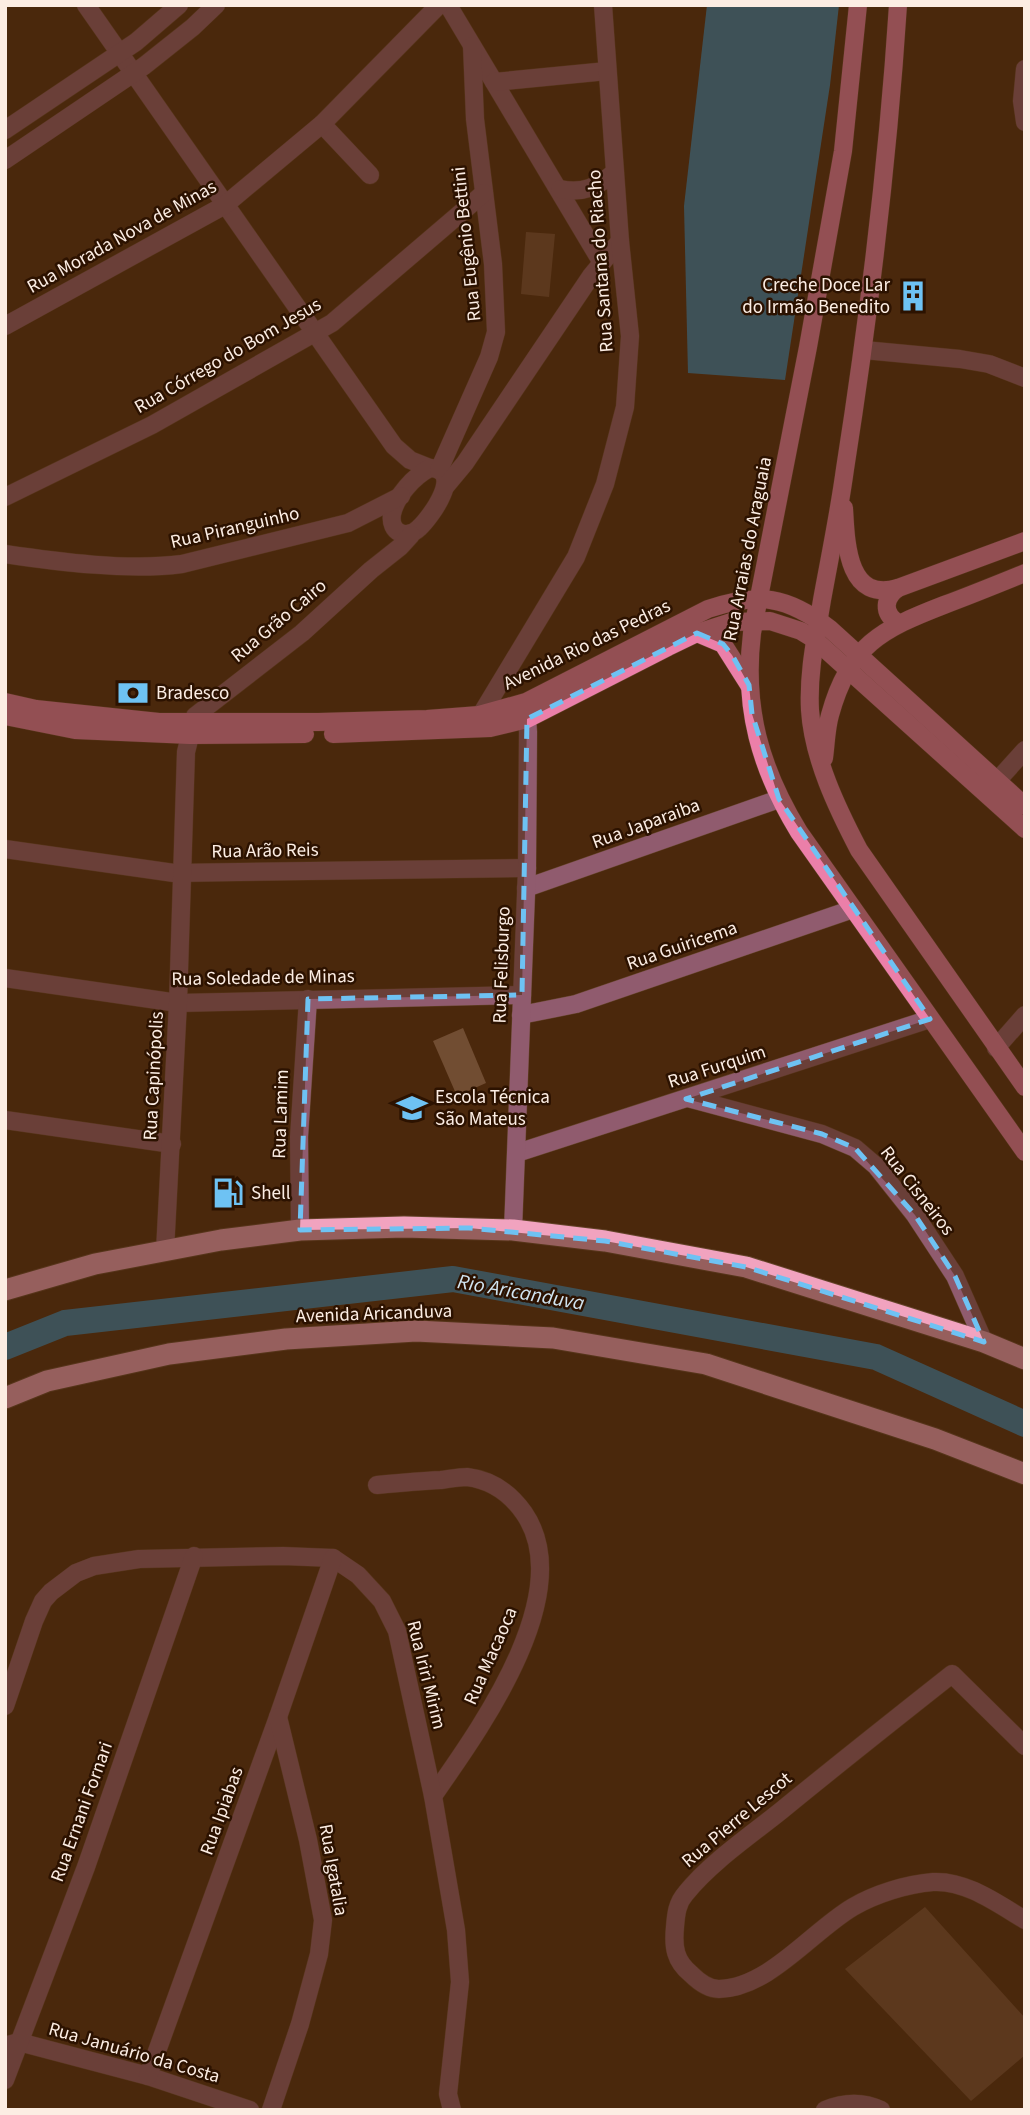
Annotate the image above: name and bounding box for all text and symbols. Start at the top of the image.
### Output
street label: Rua Eugênio Bettini [445,165,489,323]
street label: Rua Santana do Riacho [581,169,621,353]
street label: Rua Morada Nova de Minas [22,174,222,300]
place label: Creche Doce Lar do Irmão Benedito [742,272,890,321]
building icon: Creche Doce Lar do Irmão Benedito [896,279,930,313]
street label: Rua Córrego do Bom Jesus [130,291,326,421]
street label: Rua Arraias do Araguaia [717,454,779,644]
street label: Rua Piranguinho [168,500,302,556]
street label: Rua Grão Cairo [225,573,333,669]
street label: Avenida Rio das Pedras [499,593,675,697]
bank icon: Bradesco [116,676,150,710]
place label: Bradesco [156,680,229,707]
street label: Rua Japaraiba [588,792,704,856]
street label: Rua Arão Reis [211,837,319,865]
street label: Rua Felisburgo [486,906,518,1024]
street label: Rua Guiricema [623,914,741,978]
street label: Rua Soledade de Minas [171,963,355,993]
street label: Rua Capinópolis [137,1011,171,1141]
street label: Rua Furquim [664,1038,770,1096]
street label: Rua Lamim [266,1069,296,1159]
place label: Escola Técnica São Mateus [435,1084,550,1133]
school or university icon: Escola Técnica São Mateus [395,1091,429,1125]
street label: Rua Cisneiros [873,1140,961,1242]
fuel station icon: Shell [211,1176,245,1210]
place label: Shell [251,1180,291,1207]
water label: Rio Aricanduva [455,1266,587,1318]
street label: Avenida Aricanduva [295,1298,453,1330]
street label: Rua Macaoca [457,1603,525,1709]
street label: Rua Iriri Mirim [399,1618,453,1732]
street label: Rua Ernani Fornari [44,1738,120,1886]
street label: Rua Ipiabas [194,1763,250,1859]
street label: Rua Pierre Lescot [676,1765,798,1874]
street label: Rua Igatalia [312,1822,354,1918]
street label: Rua Januário da Costa [45,2016,223,2090]

